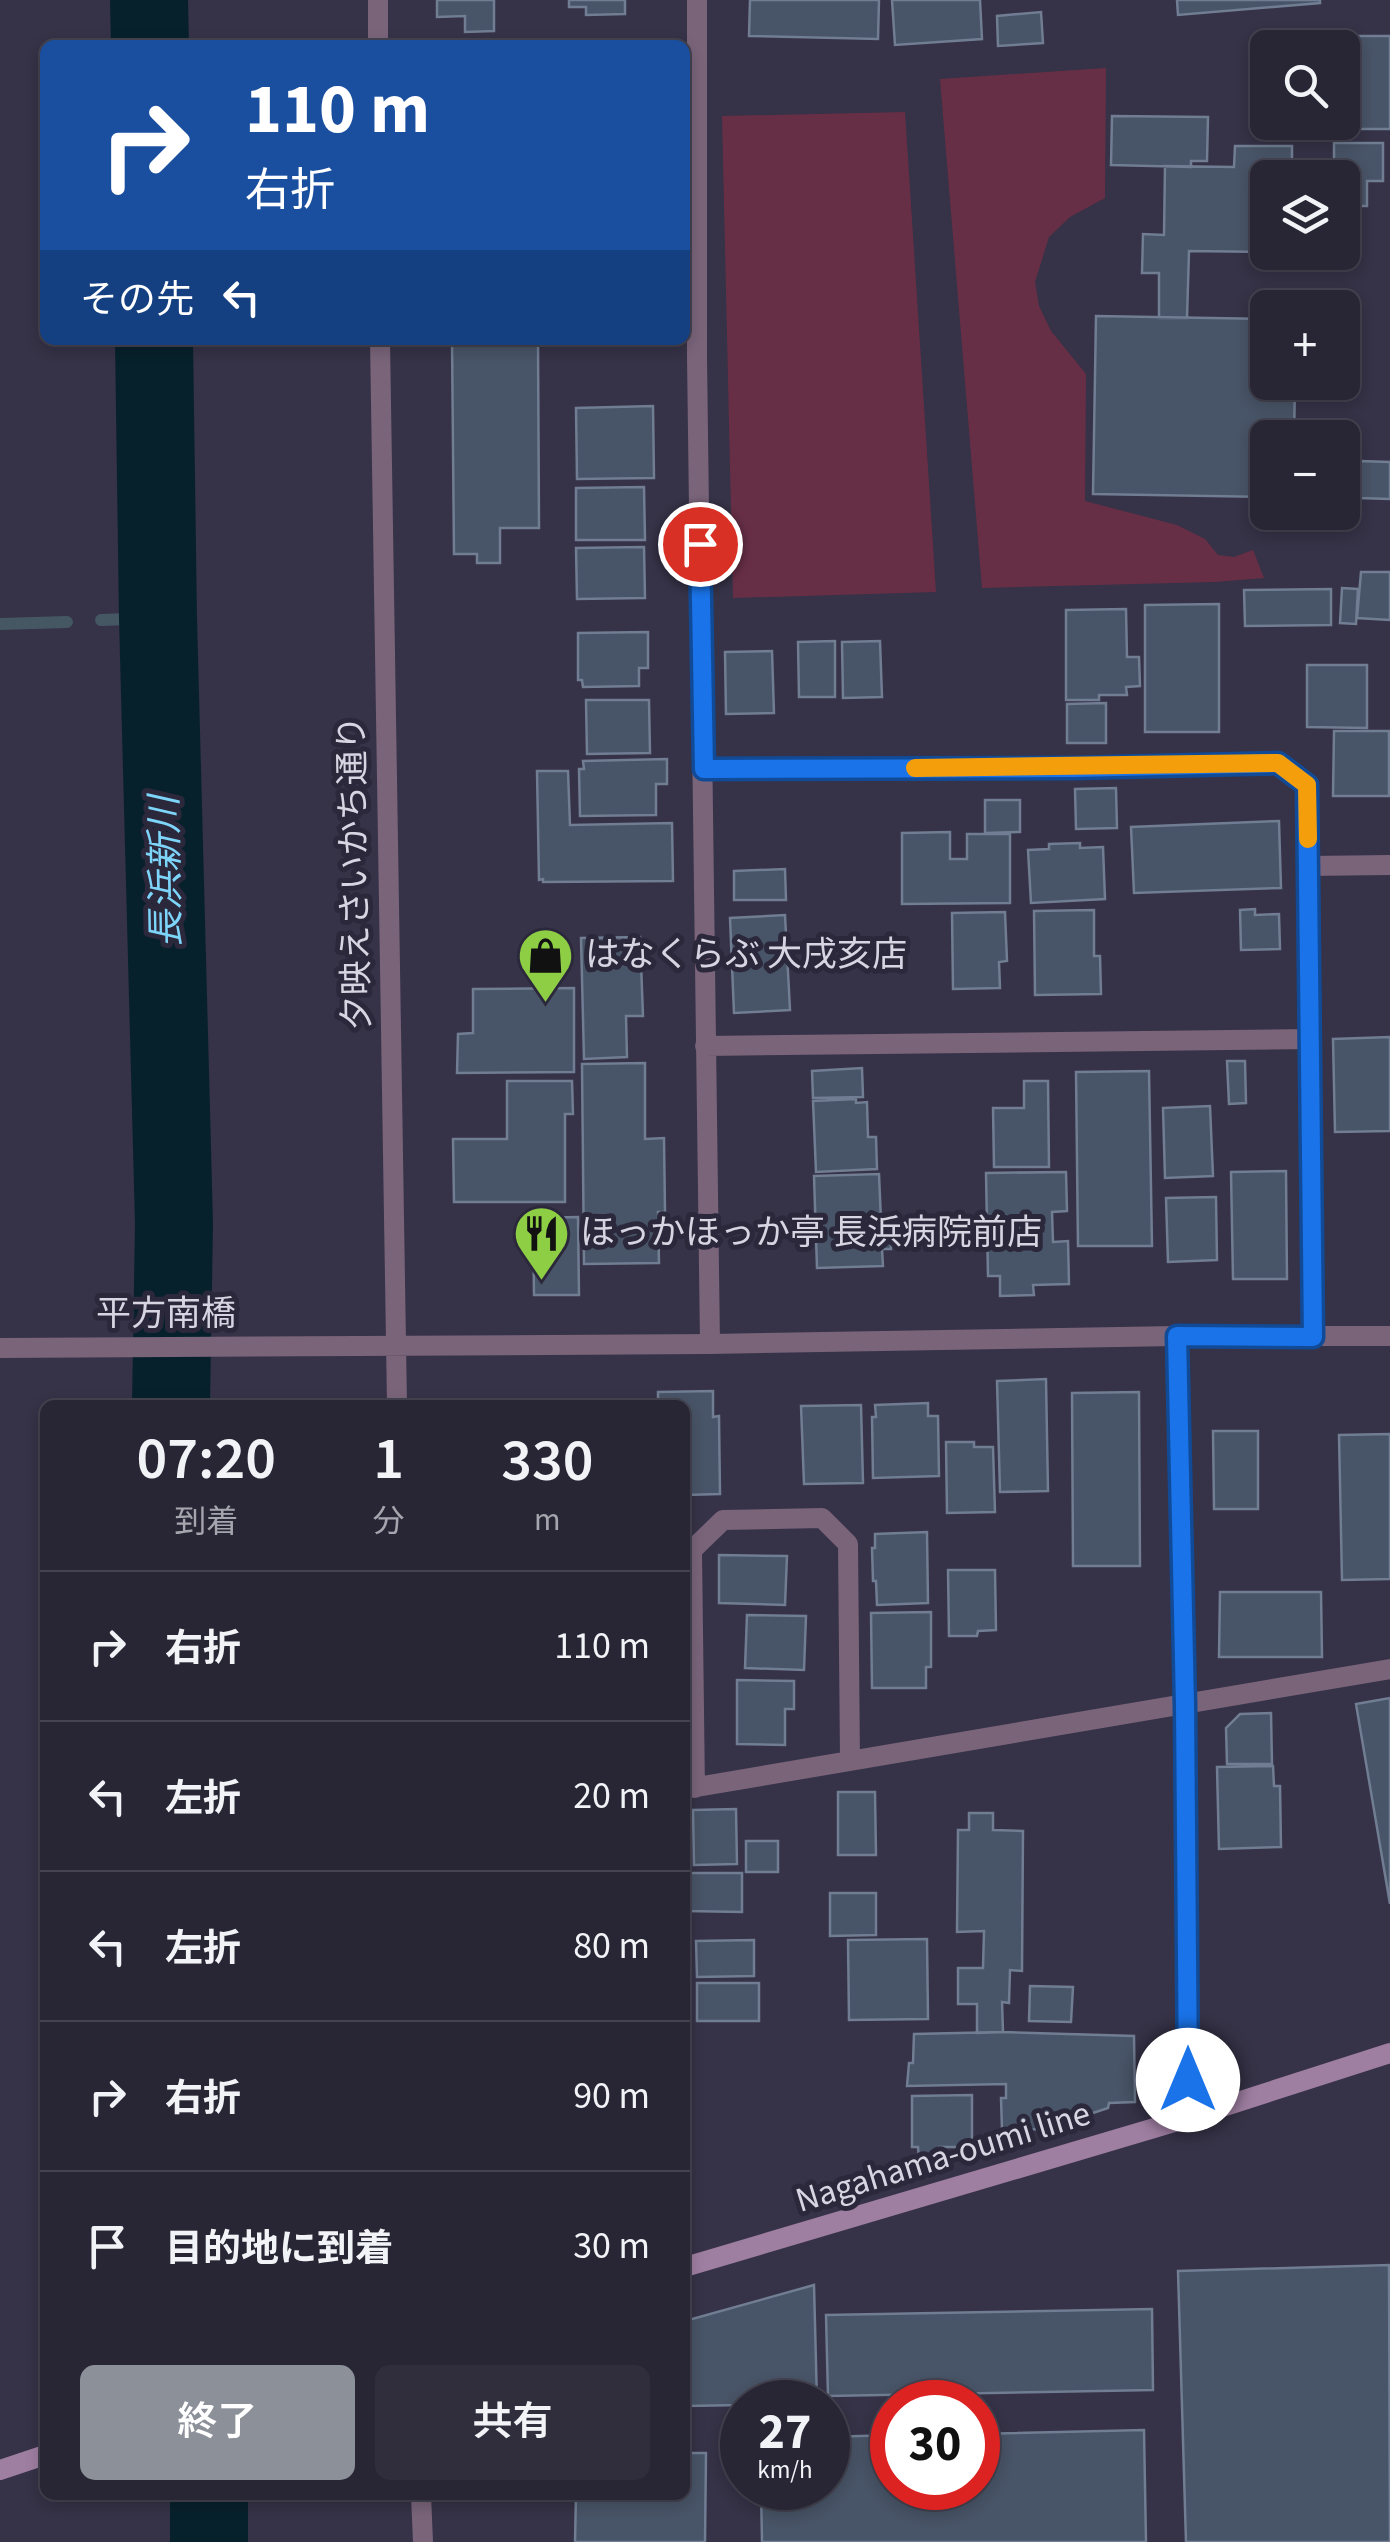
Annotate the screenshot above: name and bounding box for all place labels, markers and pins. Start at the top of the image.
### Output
pin [658,502,743,587]
shop icon: はなくらぶ 大戌亥店 [516,925,576,1004]
place label: はなくらぶ 大戌亥店 [585,930,907,980]
restaurant icon: ほっかほっか亭 長浜病院前店 [511,1203,571,1282]
place label: ほっかほっか亭 長浜病院前店 [580,1208,1042,1258]

